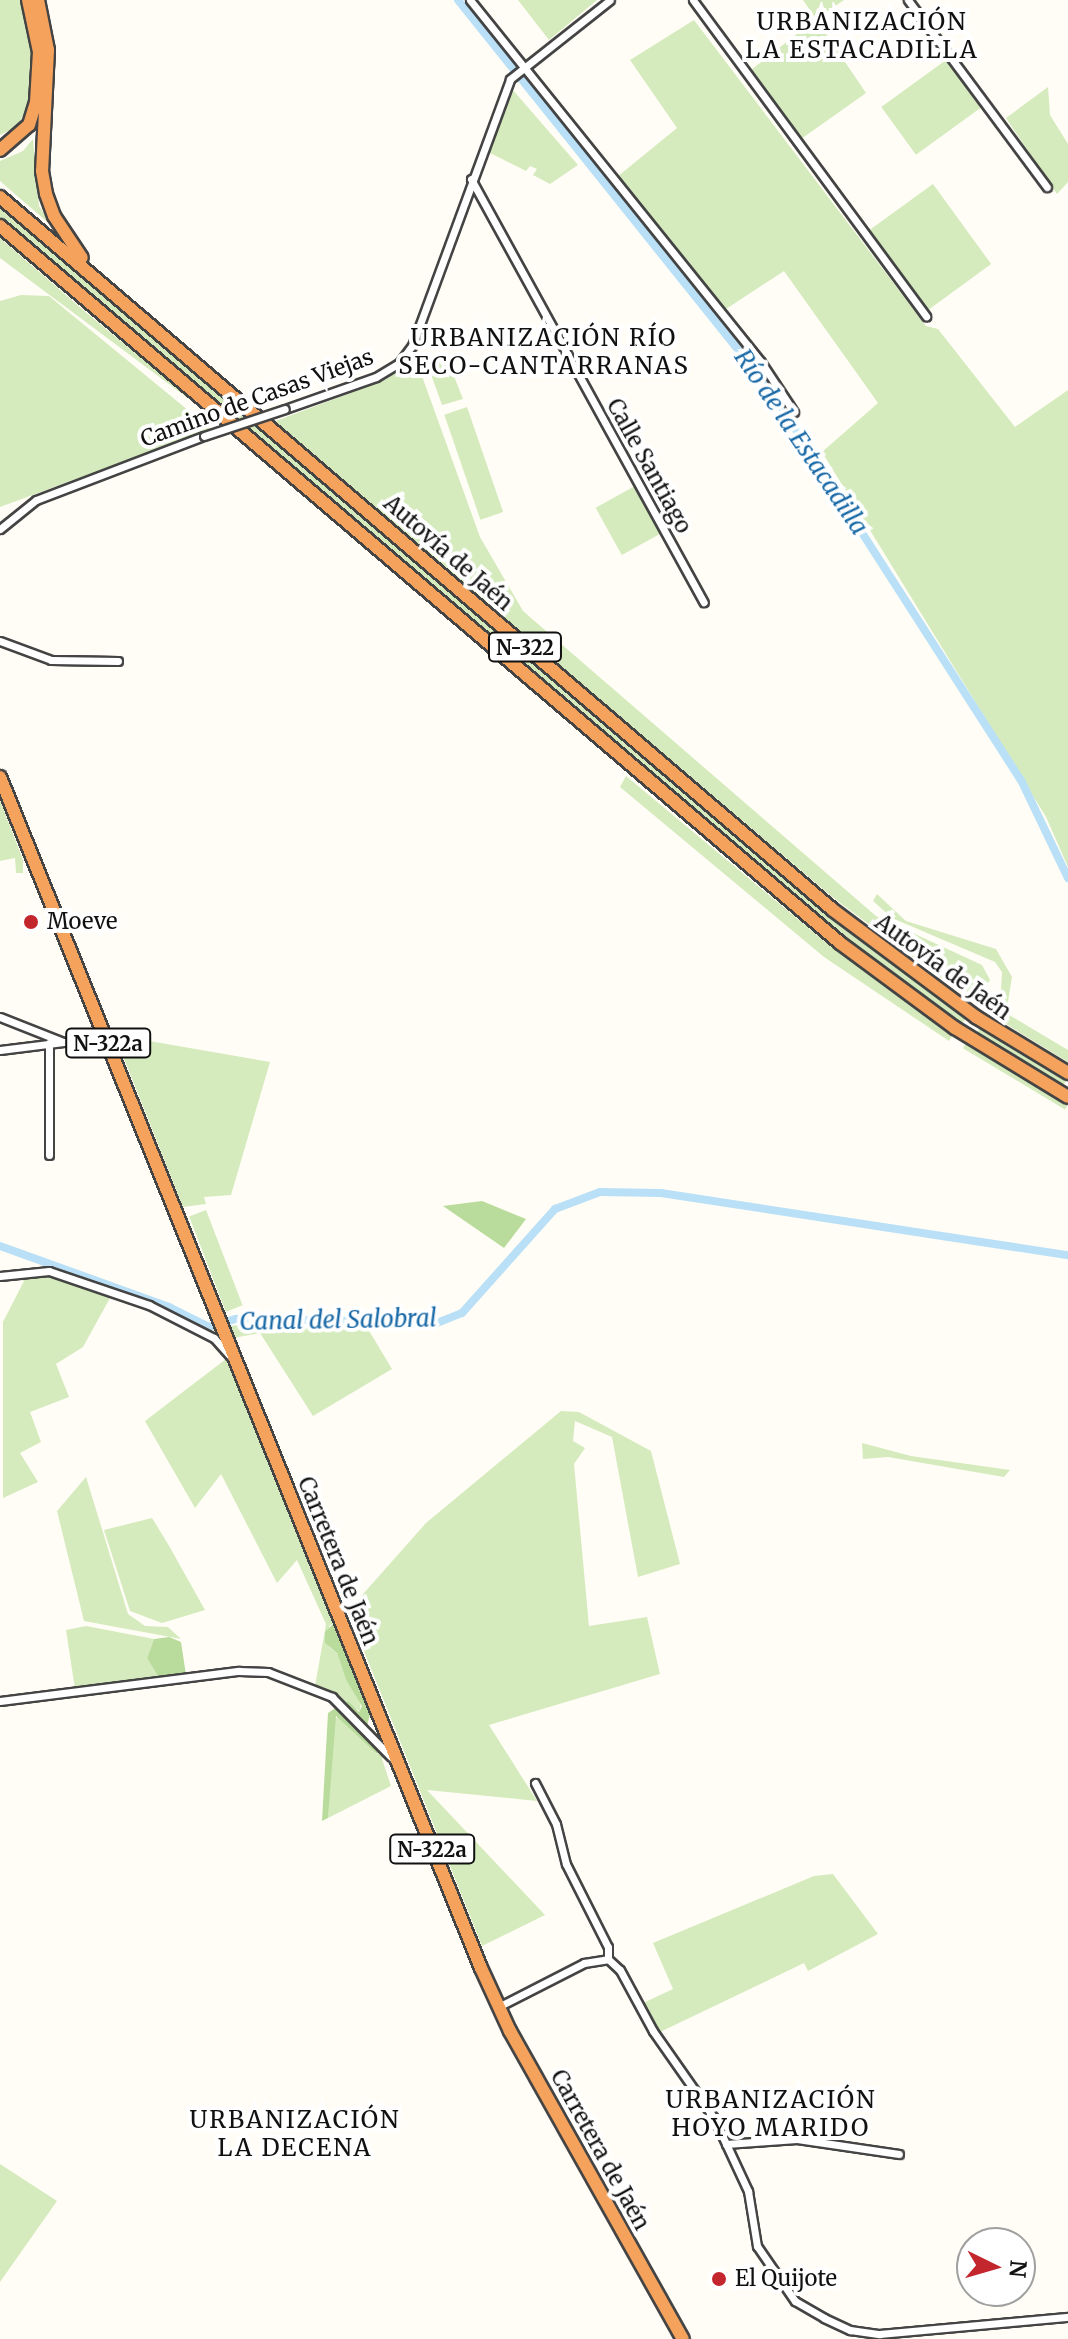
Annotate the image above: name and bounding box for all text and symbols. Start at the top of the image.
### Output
district label: URBANIZACIÓN LA ESTACADILLA [745,8,979,64]
district label: URBANIZACIÓN RÍO SECO-CANTARRANAS [398,324,690,380]
street label: Camino de Casas Viejas [137,344,377,452]
water label: Río de la Estacadilla [728,344,874,540]
street label: Calle Santiago [601,394,697,538]
street label: Autovía de Jaén [378,490,518,616]
road number: N-322 [487,631,563,663]
place label: Moeve [47,909,118,935]
street label: Autovía de Jaén [870,909,1016,1025]
marker: Moeve [22,913,40,931]
road number: N-322a [64,1027,152,1059]
water label: Canal del Salobral [239,1304,437,1336]
street label: Carretera de Jaén [292,1473,384,1649]
road number: N-322a [388,1833,476,1865]
street label: Carretera de Jaén [545,2065,655,2235]
district label: URBANIZACIÓN HOYO MARIDO [666,2086,876,2142]
district label: URBANIZACIÓN LA DECENA [190,2106,400,2162]
north arrow [956,2227,1036,2307]
text: N [1003,2259,1033,2279]
place label: El Quijote [735,2266,837,2292]
marker: El Quijote [710,2270,728,2288]

